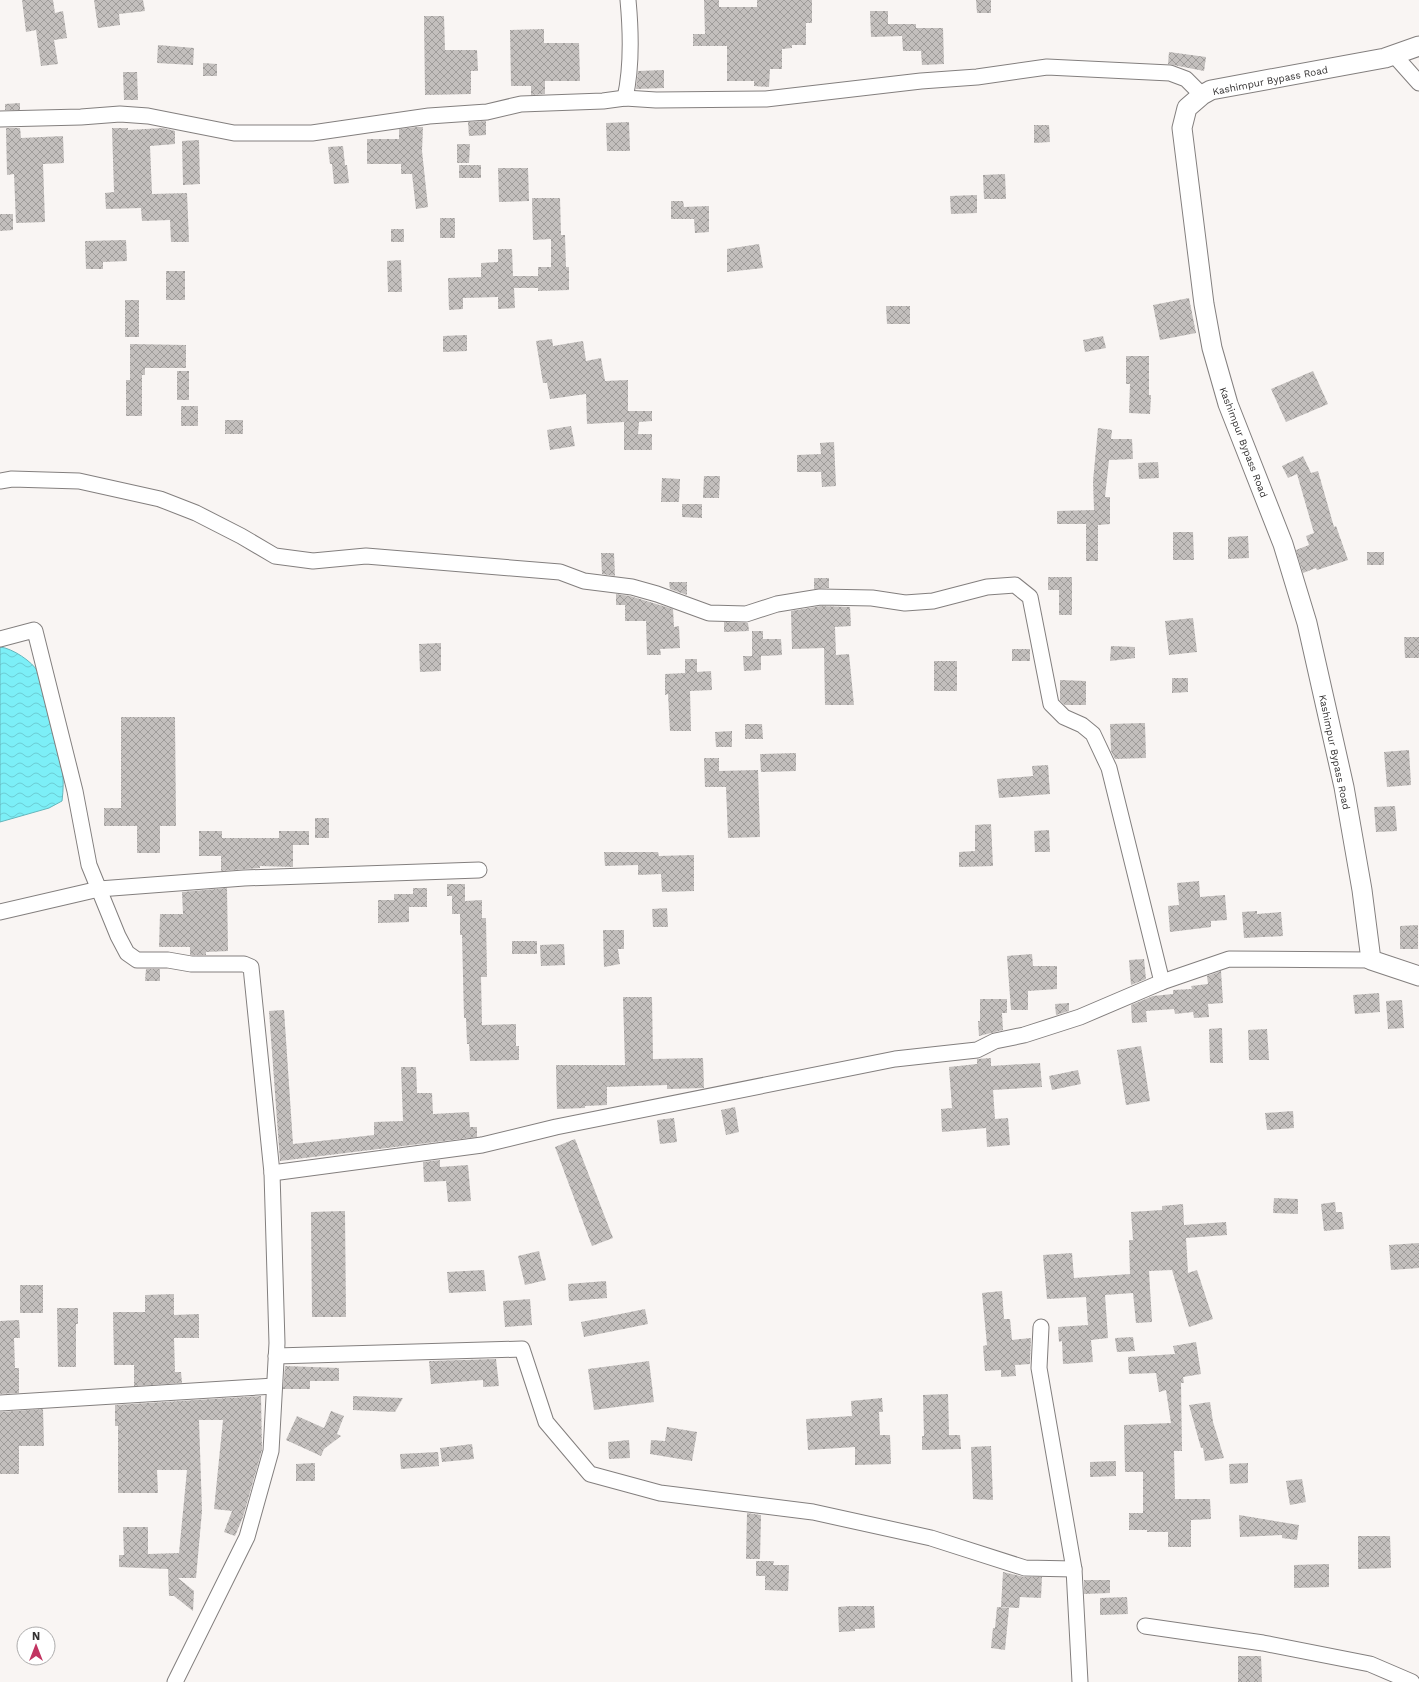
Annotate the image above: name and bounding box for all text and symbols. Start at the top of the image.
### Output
street label: Kashimpur Bypass Road [1211,64,1329,97]
street label: Kashimpur Bypass Road [1217,385,1270,499]
street label: Kashimpur Bypass Road [1317,694,1352,811]
north arrow [16,1626,56,1666]
text: N [32,1630,40,1643]

